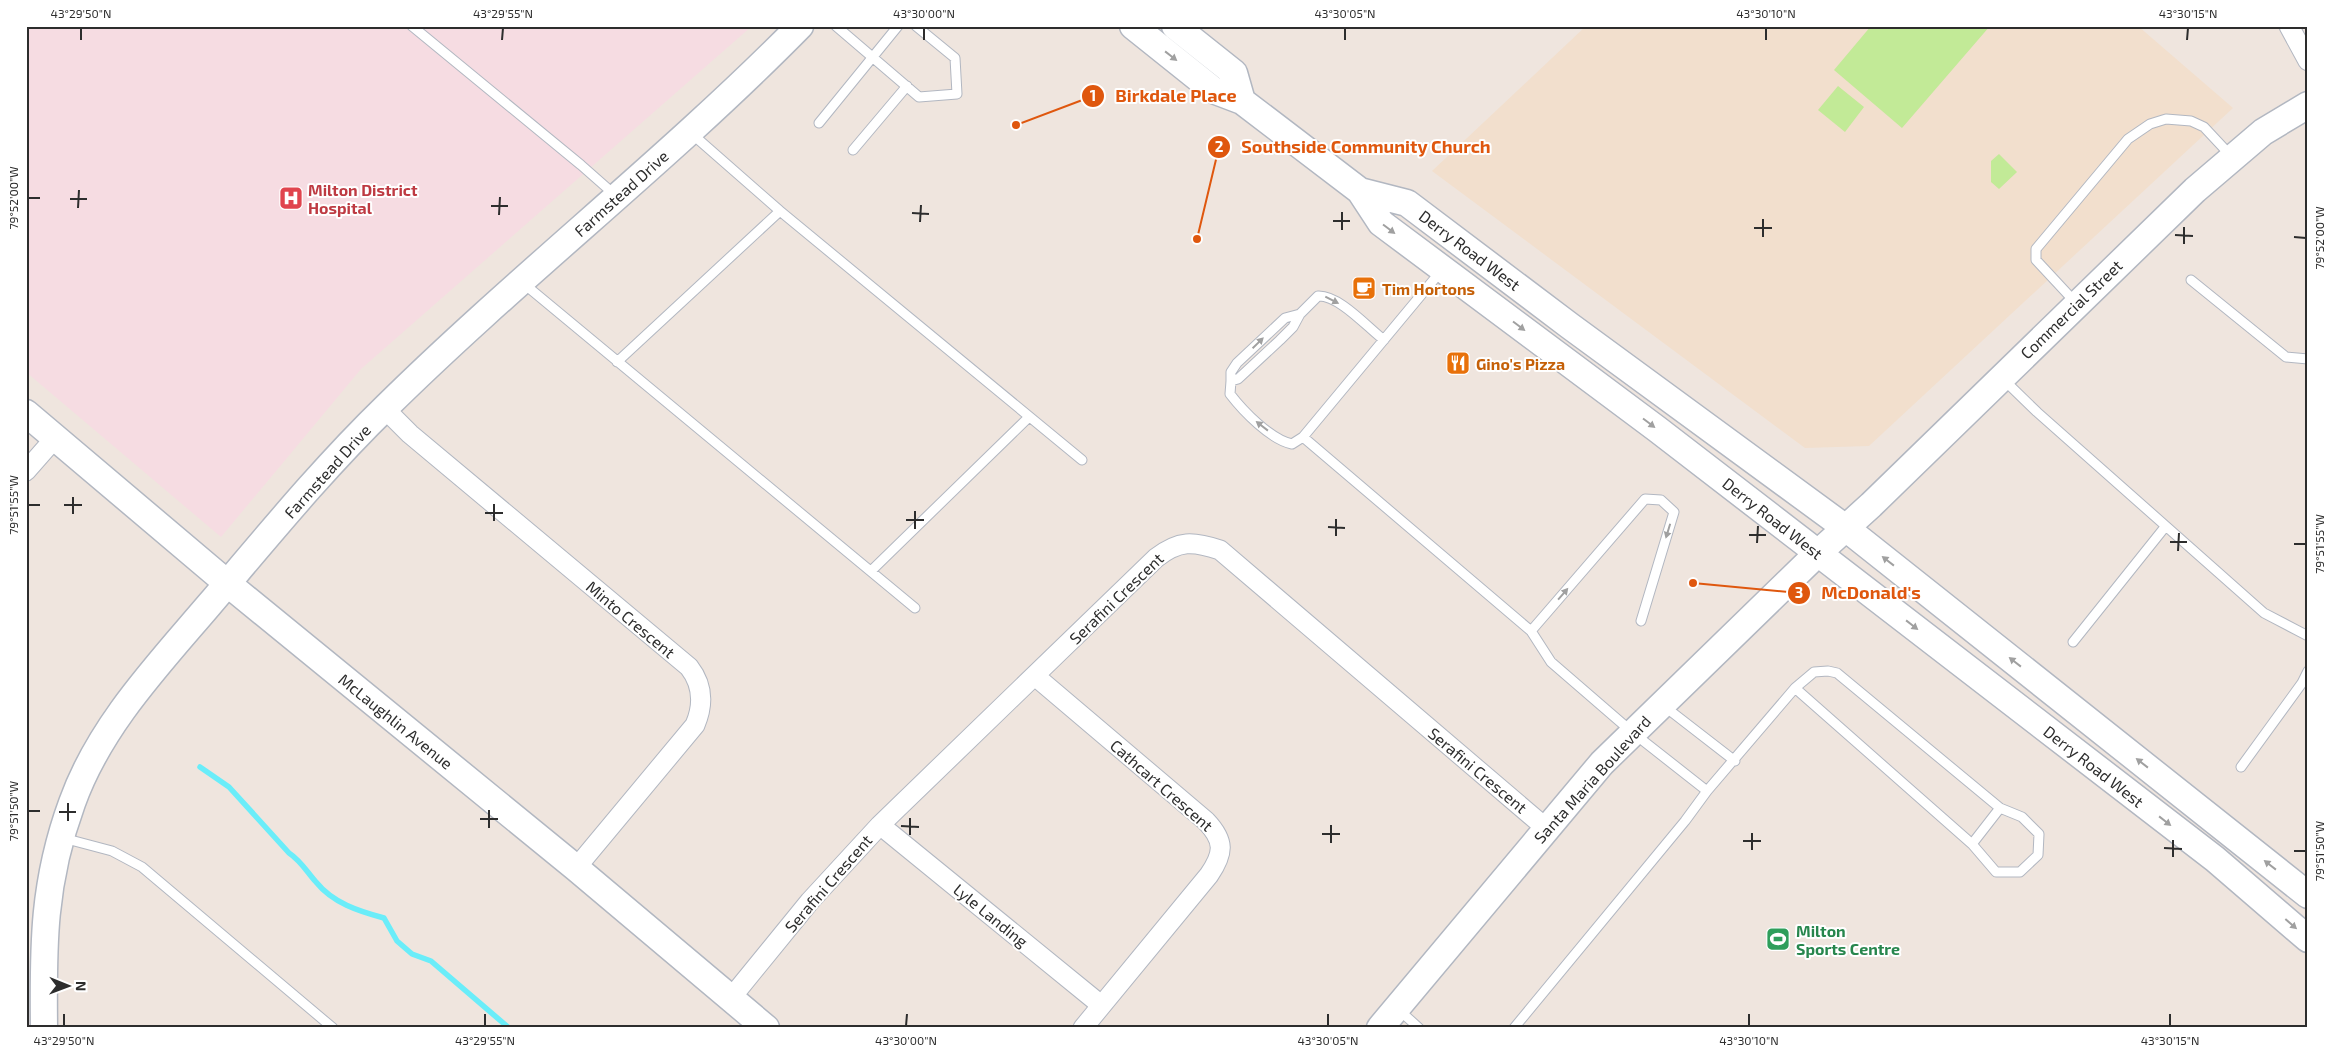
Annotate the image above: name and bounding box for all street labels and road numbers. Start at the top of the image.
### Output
street label: Farmstead Drive [570,146,672,240]
street label: Derry Road West [1416,206,1524,294]
street label: Commercial Street [2016,256,2126,362]
street label: Farmstead Drive [280,420,374,522]
street label: Derry Road West [1719,473,1827,563]
street label: Serafini Crescent [1065,548,1167,648]
street label: Minto Crescent [583,576,679,662]
street label: McLaughlin Avenue [335,669,457,773]
street label: Santa Maria Boulevard [1530,711,1654,847]
street label: Derry Road West [2040,721,2148,811]
street label: Serafini Crescent [1425,723,1531,817]
street label: Cathcart Crescent [1107,735,1217,835]
street label: Serafini Crescent [780,830,876,936]
street label: Lyle Landing [950,879,1032,951]

